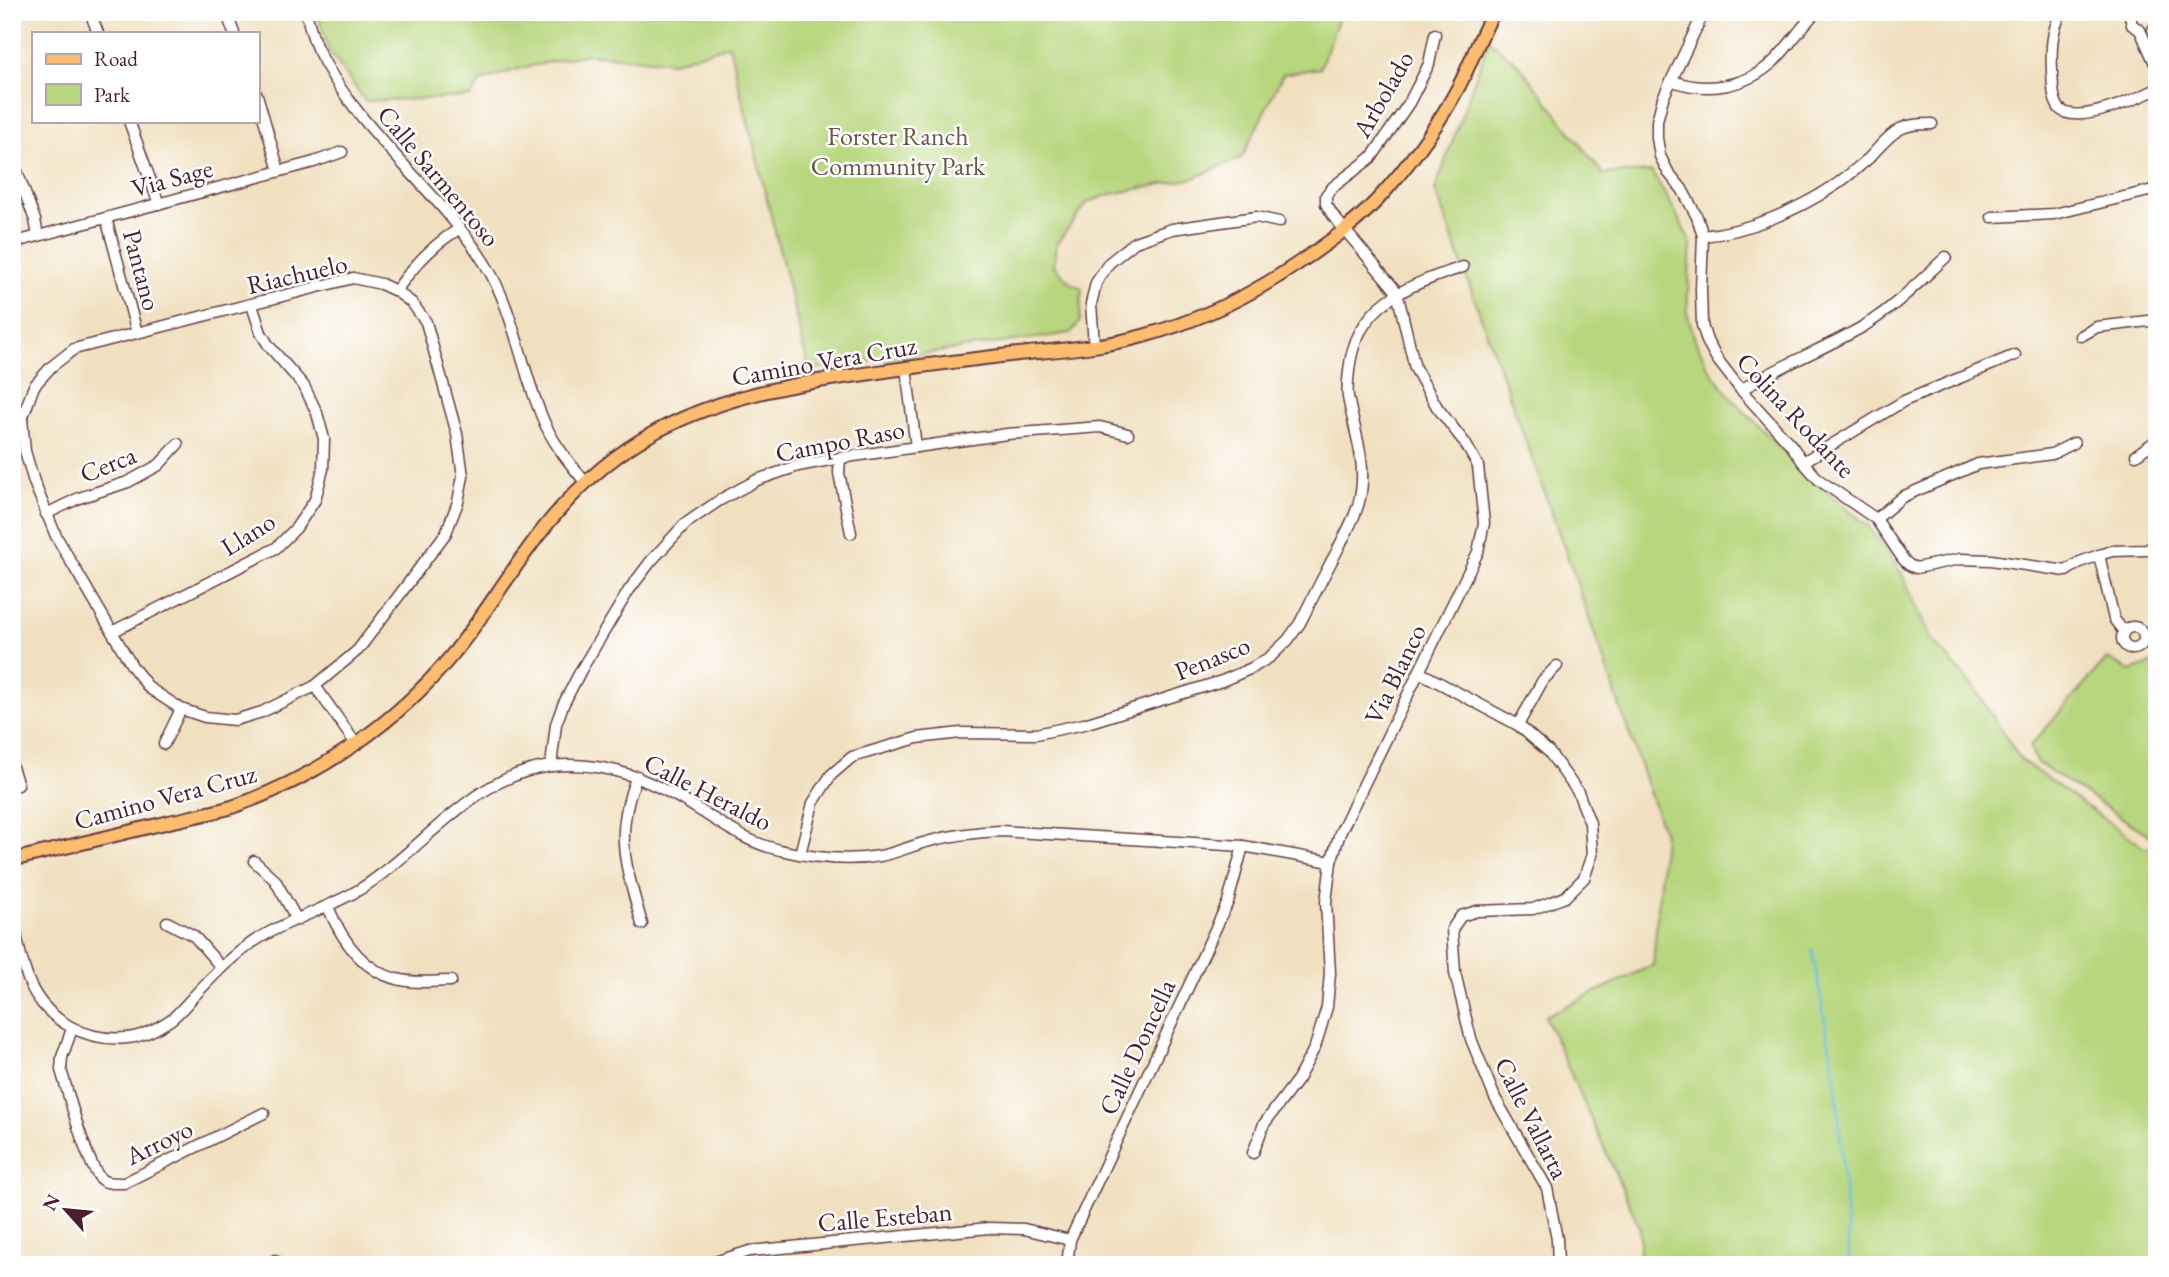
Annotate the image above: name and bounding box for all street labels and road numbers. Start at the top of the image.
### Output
street label: Arbolado [1344,44,1422,145]
street label: Calle Sarmentoso [370,98,508,254]
street label: Via Sage [128,151,216,205]
street label: Pantano [115,226,169,314]
street label: Riachuelo [243,246,351,302]
street label: Camino Vera Cruz [729,328,919,394]
street label: Colina Rodante [1729,345,1863,485]
street label: Campo Raso [773,412,907,470]
street label: Cerca [75,437,142,491]
street label: Llano [214,504,282,564]
street label: Via Blanco [1356,618,1434,730]
street label: Penasco [1169,628,1255,688]
street label: Calle Heraldo [638,745,778,839]
street label: Camino Vera Cruz [70,756,260,838]
street label: Calle Doncella [1091,973,1184,1120]
street label: Calle Vallarta [1487,1051,1577,1185]
street label: Arroyo [119,1111,198,1173]
street label: Calle Esteban [816,1194,954,1240]

